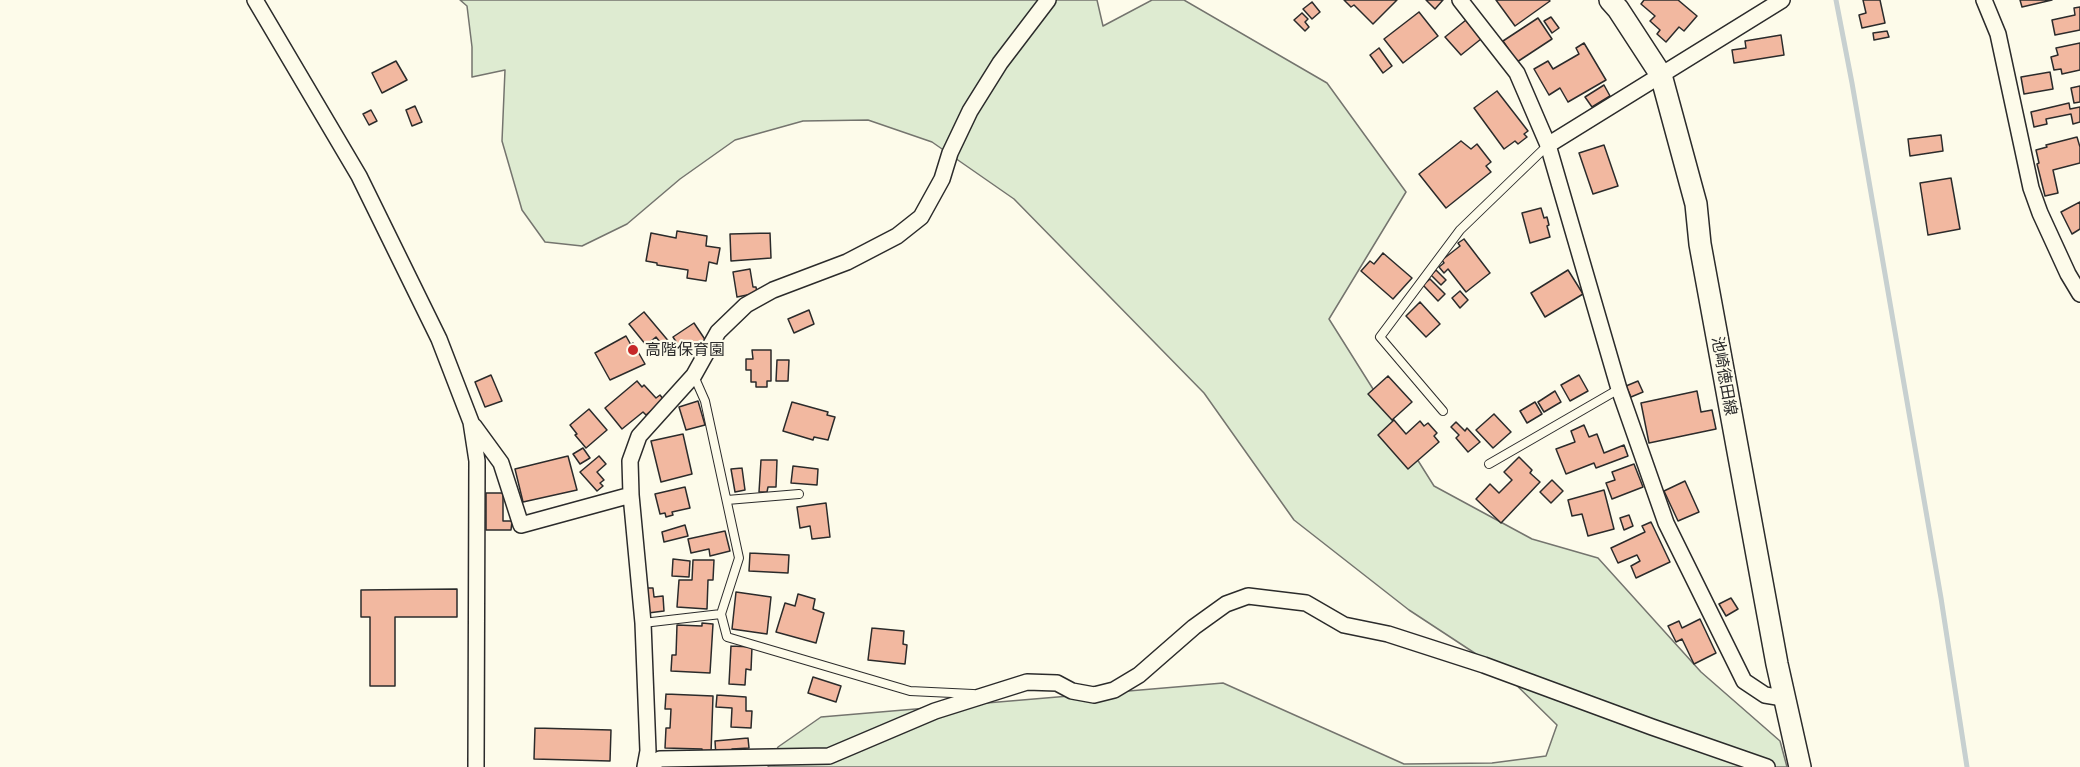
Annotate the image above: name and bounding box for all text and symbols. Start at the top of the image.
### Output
street label: 池崎徳田線 [1708,335,1740,417]
place label: 高階保育園 [645,340,725,360]
marker: 高階保育園 [626,343,640,357]

